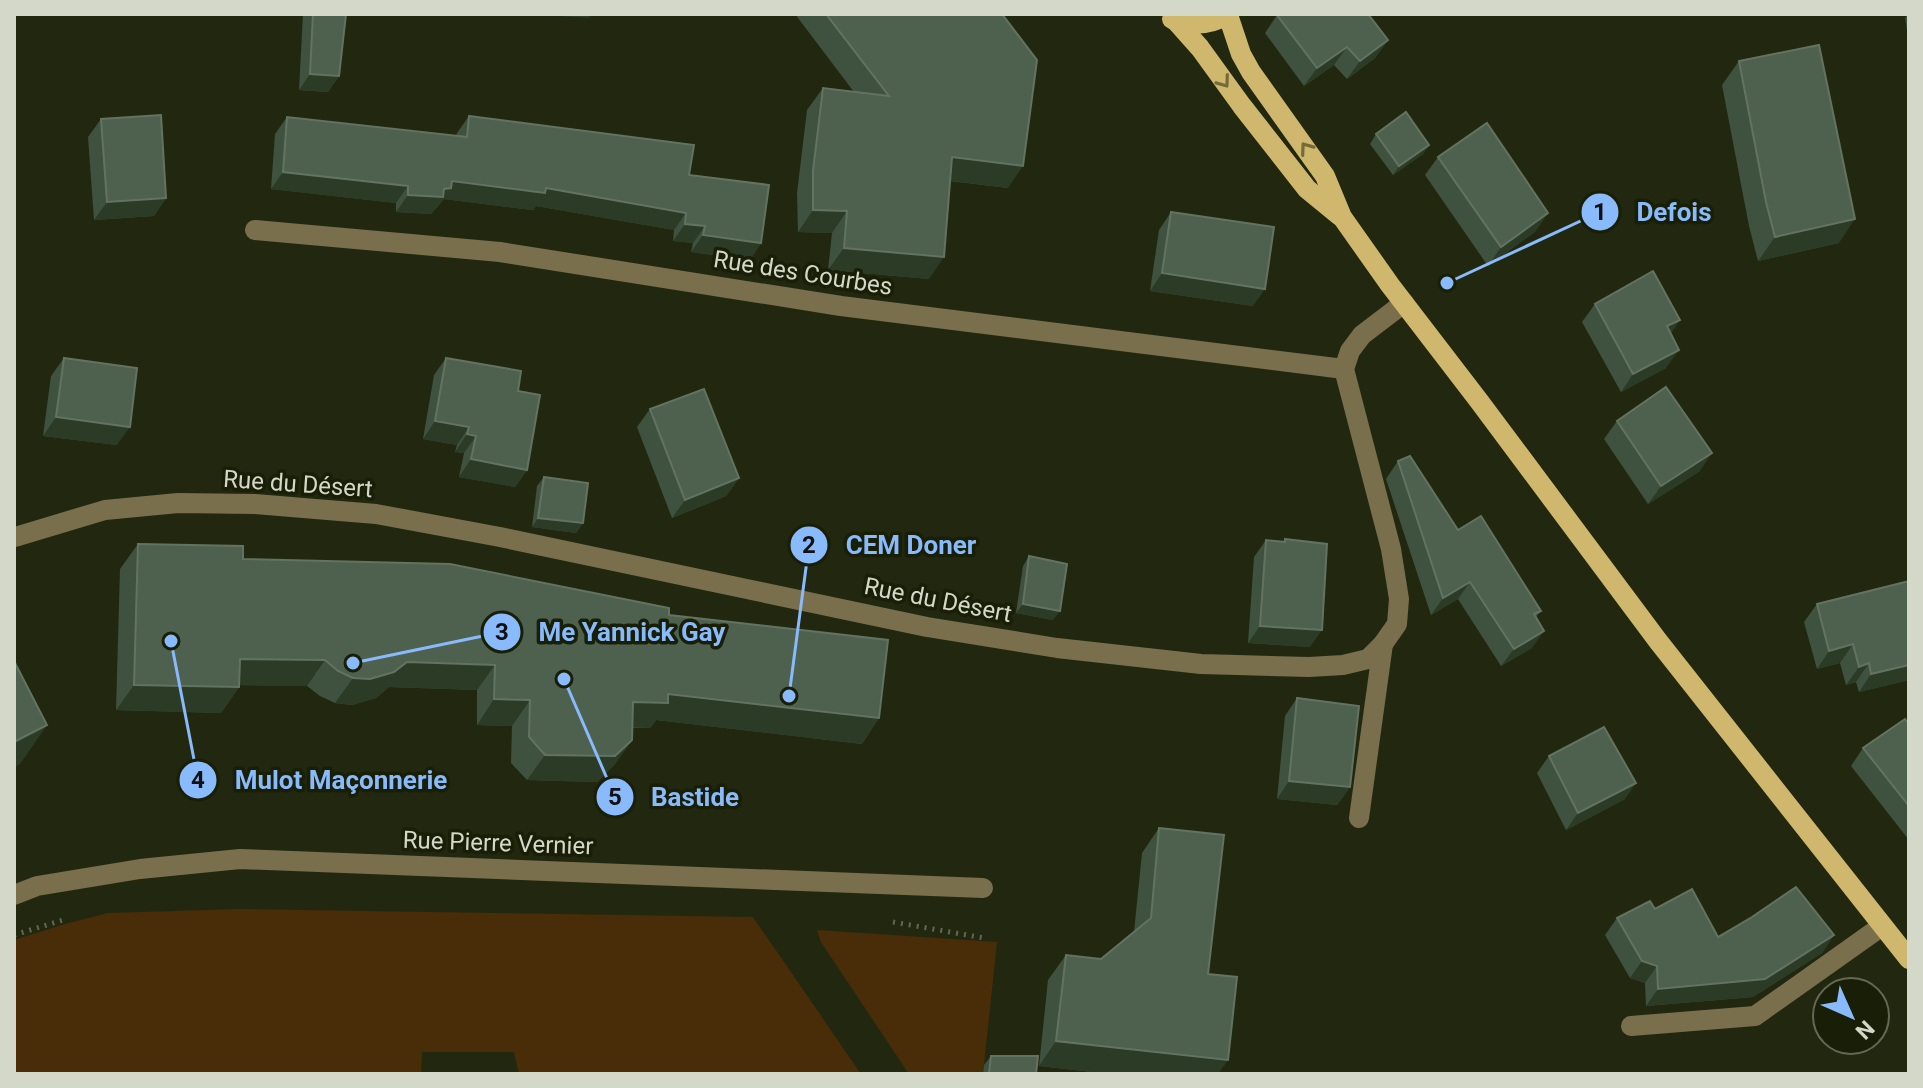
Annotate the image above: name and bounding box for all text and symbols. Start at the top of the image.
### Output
one-way arrow [1215,73,1229,87]
one-way arrow [1301,143,1315,157]
callout: Defois [1580,187,1728,237]
text: Defois [1636,197,1712,227]
text: 1 [1593,198,1607,226]
street label: Rue des Courbes [712,245,894,301]
street label: Rue du Désert [222,465,374,503]
callout: CEM Doner [789,520,992,570]
text: CEM Doner [846,530,977,560]
text: 2 [802,531,816,559]
street label: Rue du Désert [862,572,1014,628]
callout: Me Yannick Gay [482,607,741,657]
text: Me Yannick Gay [539,617,726,647]
text: 3 [495,618,509,646]
callout: Mulot Maçonnerie [178,755,463,805]
text: Mulot Maçonnerie [235,765,447,795]
text: 4 [191,766,205,794]
callout: Bastide [595,772,755,822]
text: Bastide [651,782,739,812]
text: 5 [608,783,622,811]
street label: Rue Pierre Vernier [402,826,594,860]
north arrow [1811,976,1891,1056]
text: N [1850,1015,1879,1044]

